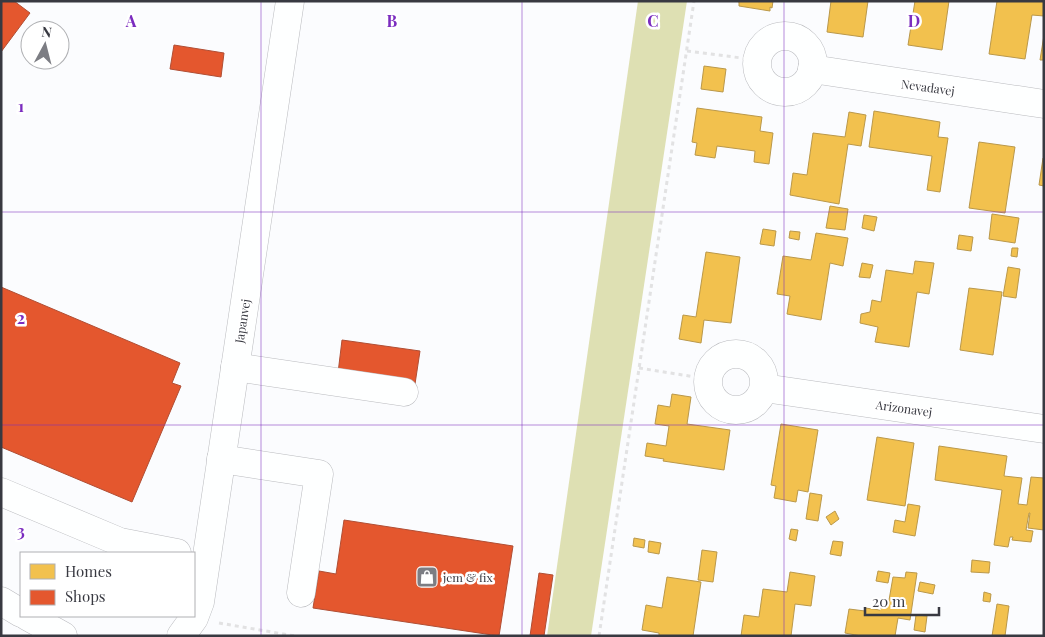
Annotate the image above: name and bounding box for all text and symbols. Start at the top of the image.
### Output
text: A [125,10,137,31]
text: B [387,10,398,31]
text: C [647,10,659,31]
text: D [908,10,920,31]
north arrow [20,20,70,70]
text: N [40,22,53,42]
street label: Nevadavej [900,75,956,99]
text: 1 [18,95,24,116]
street label: Japanvej [230,298,253,345]
text: 2 [17,307,25,328]
street label: Arizonavej [874,396,933,420]
text: 3 [17,520,25,541]
legend [20,552,195,617]
text: Homes [65,561,112,581]
shop icon: jem & fix [415,565,439,589]
place label: jem & fix [442,569,493,585]
scale bar [865,584,939,616]
text: Shops [65,586,106,606]
text: 20 m [872,591,906,611]

